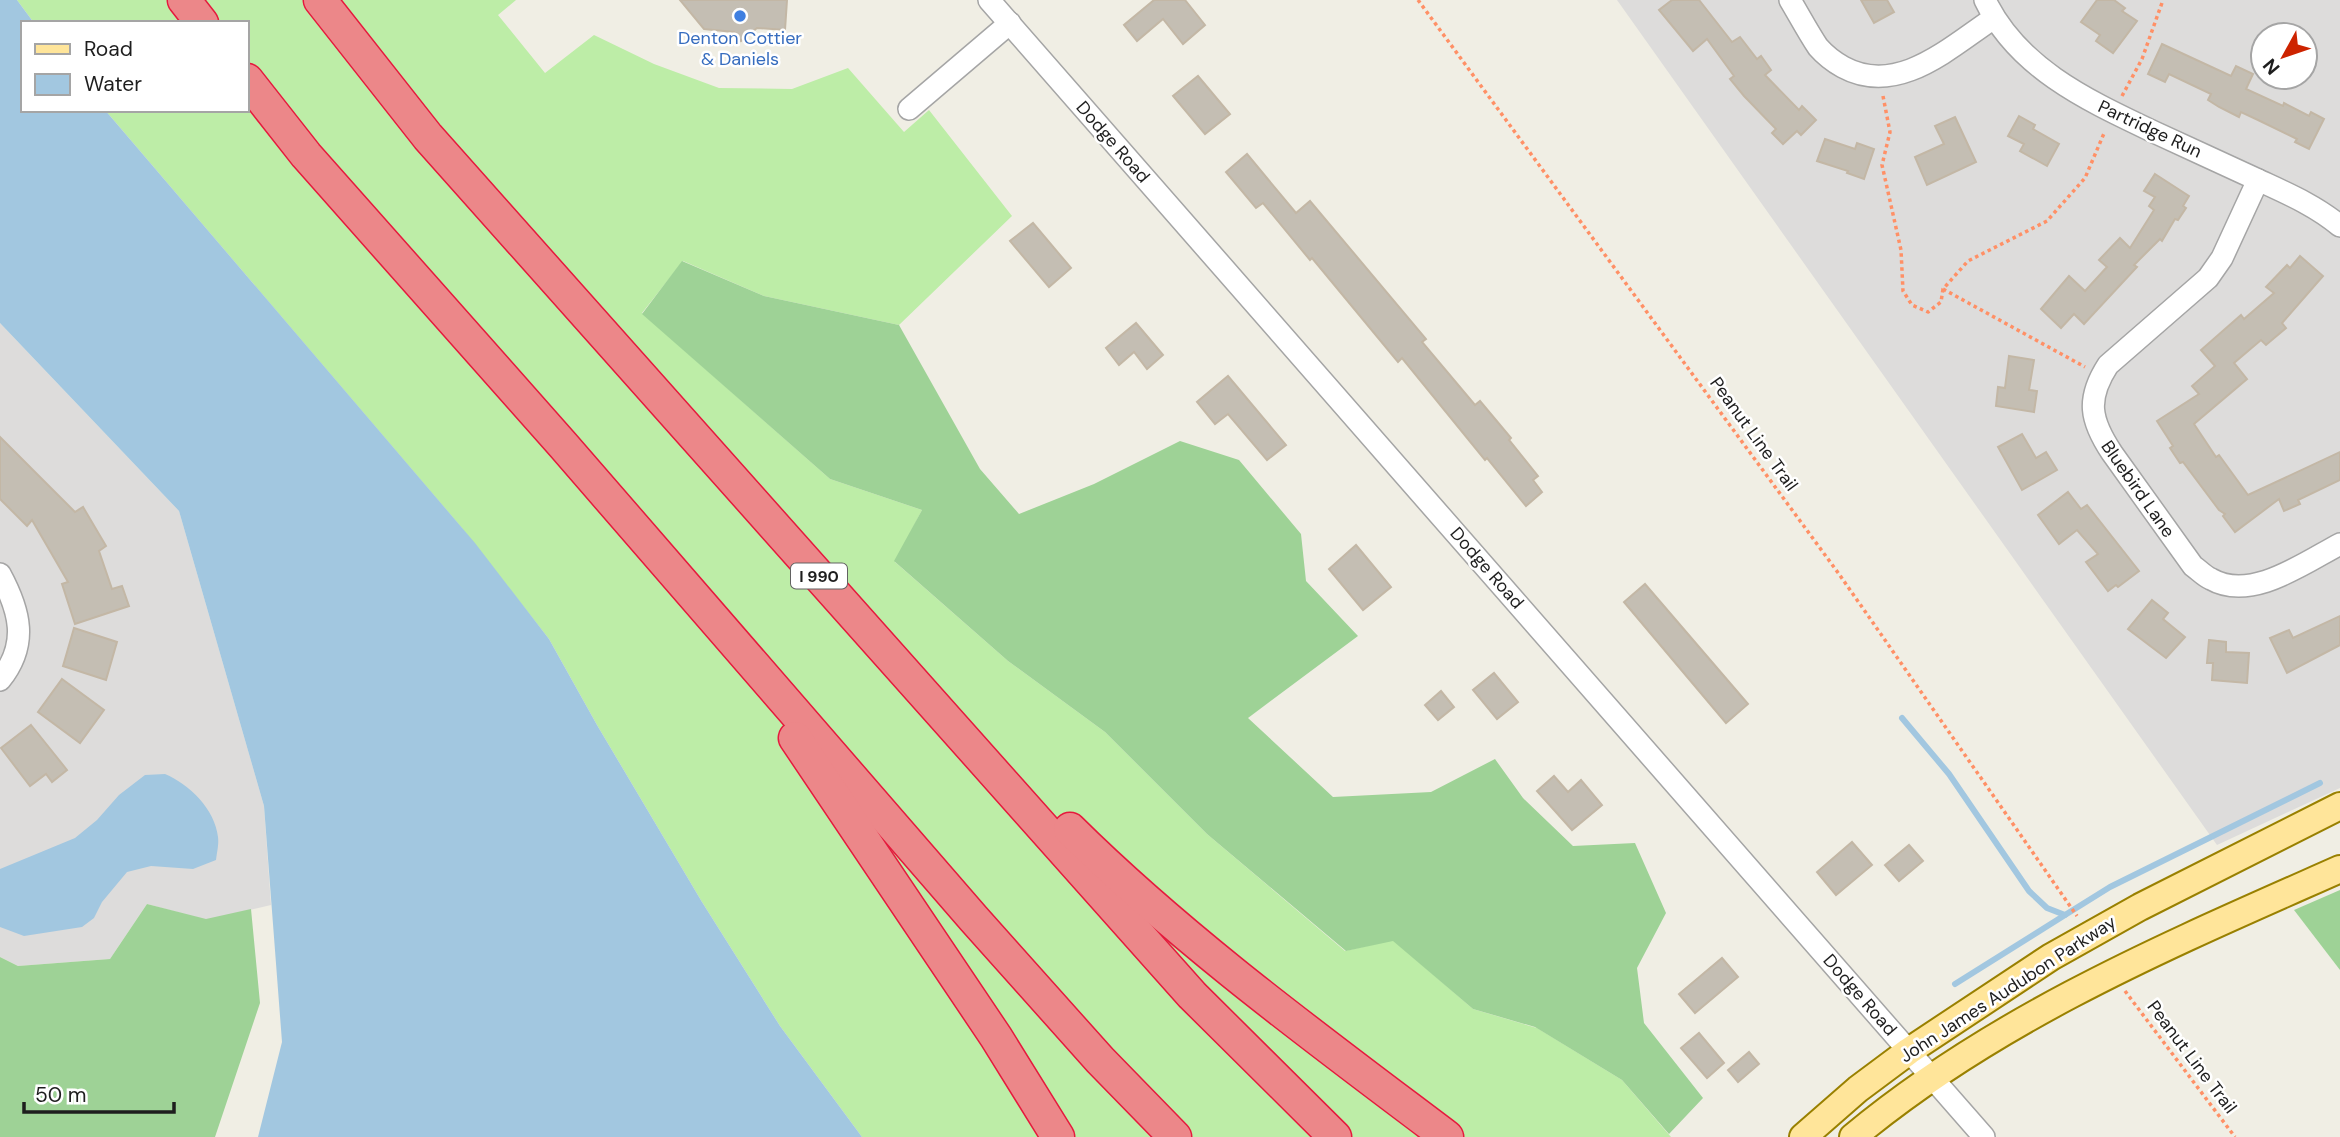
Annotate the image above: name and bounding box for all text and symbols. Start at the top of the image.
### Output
marker: Denton Cottier & Daniels [732,8,748,24]
legend [21,21,248,112]
north arrow [2249,21,2319,91]
place label: Denton Cottier & Daniels [678,26,802,71]
text: Road [84,35,133,63]
text: N [2257,53,2285,80]
text: Water [84,70,142,98]
street label: Partridge Run [2094,94,2206,164]
street label: Dodge Road [1071,96,1155,188]
street label: Peanut Line Trail [1704,372,1804,496]
street label: Bluebird Lane [2096,436,2180,542]
street label: Dodge Road [1445,522,1529,614]
road number: I 990 [791,564,847,589]
street label: John James Audubon Parkway [1895,910,2121,1068]
street label: Dodge Road [1818,949,1902,1041]
street label: Peanut Line Trail [2142,996,2242,1118]
scale bar [24,1070,175,1114]
text: 50 m [35,1081,86,1109]

